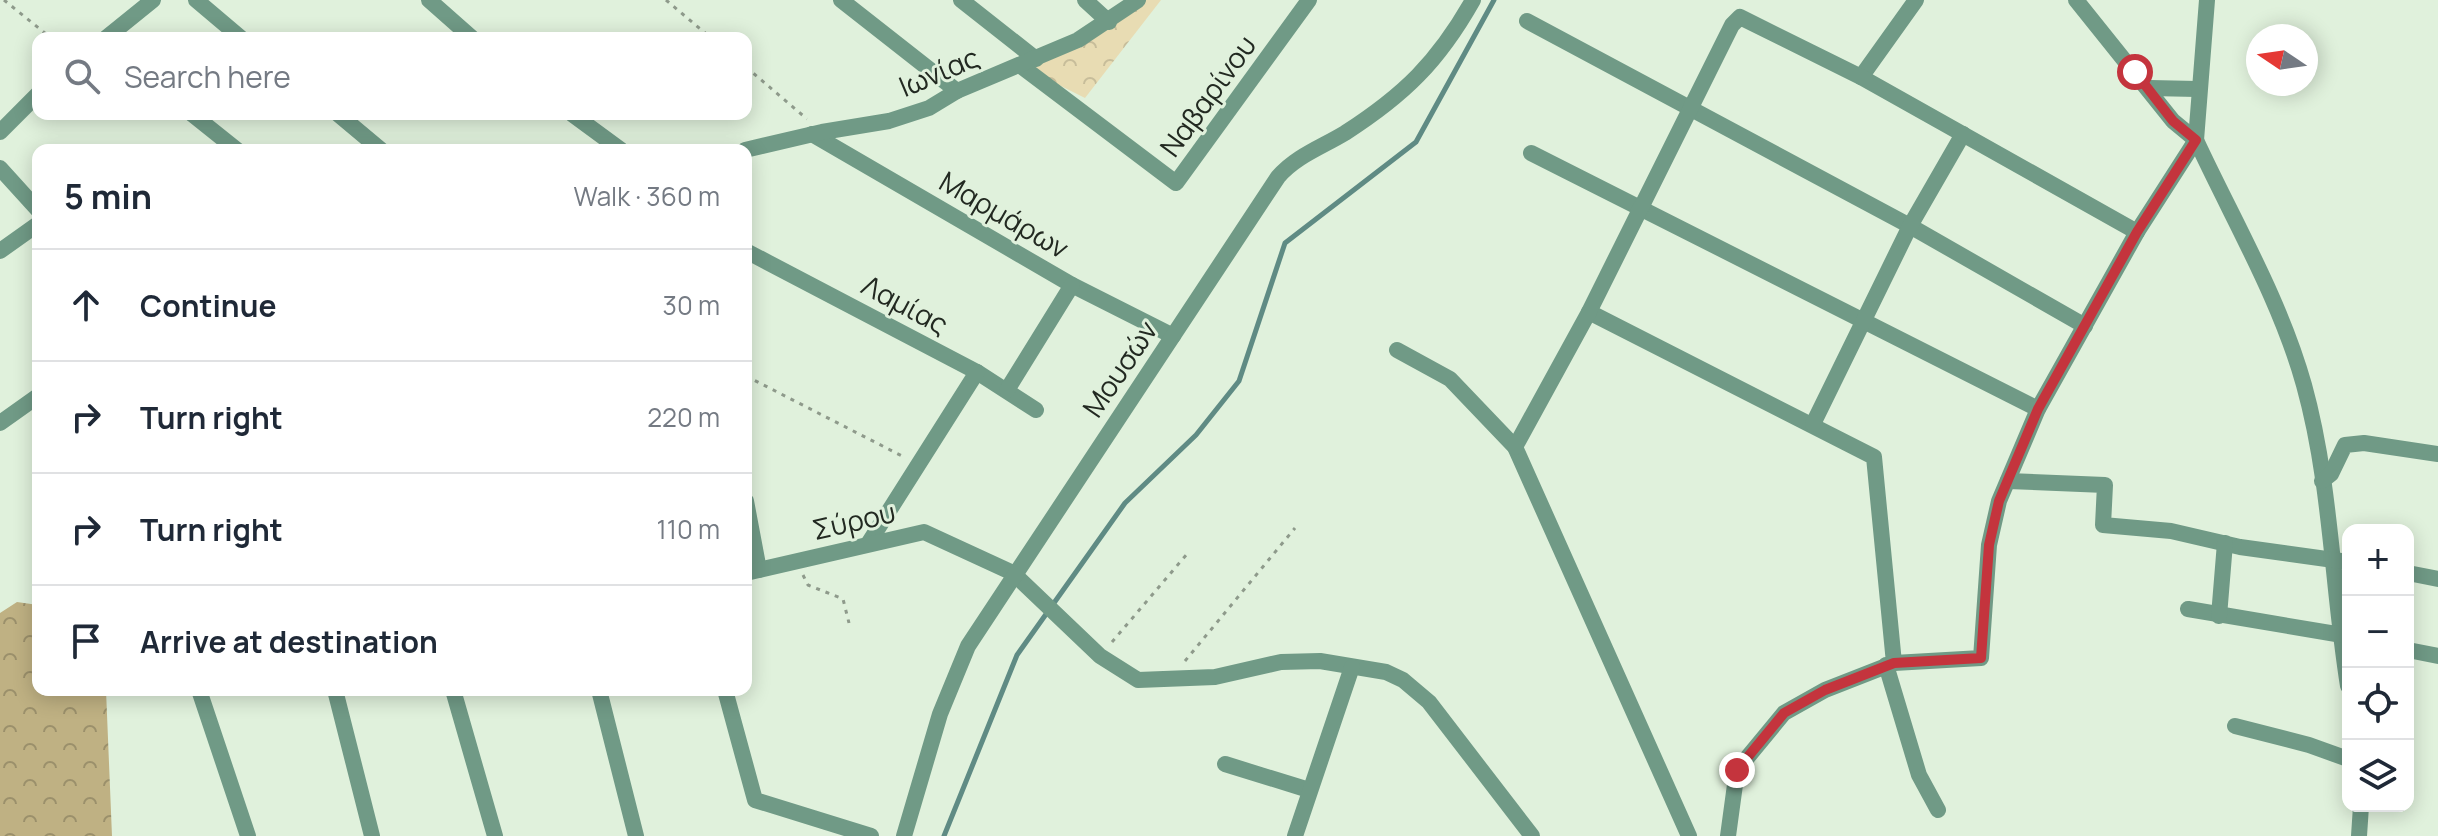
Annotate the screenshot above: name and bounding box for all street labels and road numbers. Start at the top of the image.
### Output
street label: Ναβαρίνου [1150,27,1264,164]
street label: Ιωνίας [893,37,985,105]
street label: Μαρμάρων [933,162,1076,266]
street label: Λαμίας [856,266,955,343]
street label: Μουσών [1073,313,1165,424]
street label: Σύρου [809,492,899,548]

